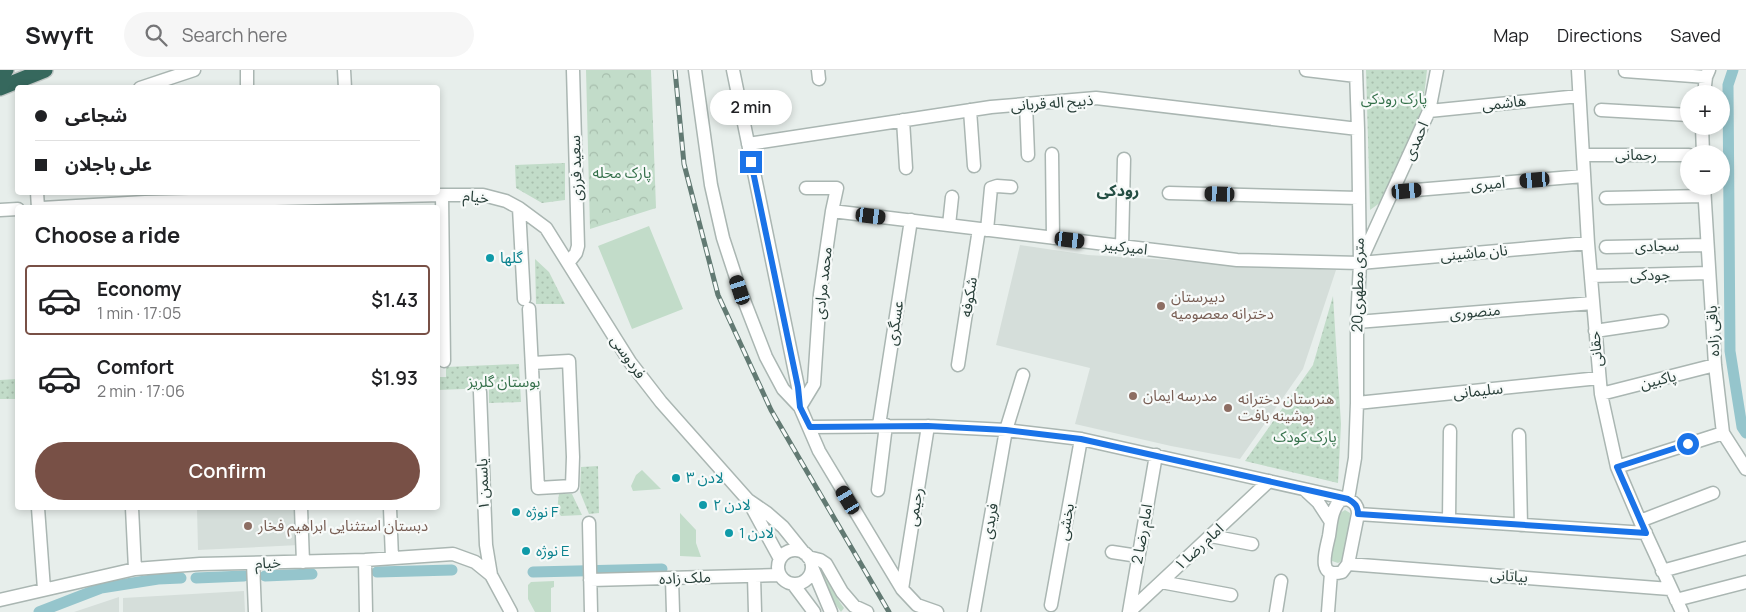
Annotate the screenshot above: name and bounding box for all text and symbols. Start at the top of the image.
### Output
search box [124,12,474,57]
text: Swyft [25,18,94,51]
icon: search [142,21,170,49]
text: Search here [182,22,287,48]
text: Map [1493,23,1529,47]
text: Directions [1557,23,1642,47]
text: Saved [1670,23,1721,47]
map controls [1680,85,1730,195]
button: + [1680,85,1730,135]
park label: پارک رودکی [1361,88,1427,109]
callout: 2 min [710,89,792,124]
street label: ذبیح اله قربانی [1010,89,1094,118]
street label: هاشمی [1481,90,1527,115]
text: 2 min [731,96,771,118]
text: شجاعی [65,102,127,128]
street label: احمدی [1398,118,1433,164]
street label: سعید فرزی [564,135,587,201]
street label: رحمانی [1615,144,1657,165]
button: − [1680,145,1730,195]
text: علی باجلان [65,151,152,177]
route end [740,151,762,173]
park label: پارک محله [592,162,652,183]
car [1519,171,1550,189]
street label: امیری [1470,172,1506,195]
district label: رودکی [1097,179,1139,201]
car [1391,182,1422,200]
street label: خیام [462,185,490,209]
car [1204,186,1235,202]
car [855,207,886,225]
text: Choose a ride [35,220,180,250]
car [1054,231,1085,249]
street label: امیرکبیر [1100,233,1149,260]
street label: سجادی [1635,235,1680,256]
street label: 20متری مطهری [1346,237,1369,333]
street label: نان ماشینی [1439,239,1508,266]
street label: محمد مرادی [808,246,837,320]
place label: گلها [500,247,523,268]
marker: گلها [484,252,496,264]
street label: جودکی [1630,264,1670,285]
car [728,273,751,307]
street label: شکوفه [955,275,982,319]
text: Economy [97,276,181,302]
icon: car [37,278,82,323]
place label: دبیرستان دخترانه معصومیه [1171,286,1274,324]
text: $1.43 [371,287,418,313]
street label: عسگری [881,298,908,347]
street label: منصوری [1449,299,1501,324]
marker: دبیرستان دخترانه معصومیه [1155,300,1167,312]
text: 1 min · 17:05 [97,302,181,324]
street label: باقی زاده [1701,305,1724,357]
street label: حقانی [1583,330,1608,368]
street label: فردوسی [606,331,651,383]
text: Comfort [97,354,174,380]
icon: car [37,356,82,401]
text: $1.93 [371,365,418,391]
street label: پاکبین [1638,365,1678,394]
park label: بوستان گلریز [467,371,540,392]
street label: سلیمانی [1452,377,1504,404]
text: 2 min · 17:06 [97,380,185,402]
place label: مدرسه ایمان [1143,385,1217,406]
place label: هنرستان دخترانه پوشینه بافت [1238,388,1334,426]
marker: مدرسه ایمان [1127,390,1139,402]
marker: هنرستان دخترانه پوشینه بافت [1222,402,1234,414]
park label: پارک کودک [1273,426,1337,447]
route start [1677,433,1699,455]
button: Confirm [35,442,420,500]
street label: یاسمن ۱ [471,458,494,510]
place label: لادن ۳ [686,467,724,488]
marker: لادن ۳ [670,472,682,484]
car [833,483,862,517]
street label: رحیمی [901,486,928,528]
place label: لادن ۲ [713,494,751,515]
marker: لادن ۲ [697,499,709,511]
place label: نوژه F [526,501,559,522]
street label: فریدی [976,501,1003,540]
street label: بخشی [1052,502,1079,542]
street label: امام رضا 2 [1126,502,1158,566]
marker: نوژه F [510,506,522,518]
place label: دبستان استثنایی ابراهیم فخار [257,515,428,537]
street label: امام رضا ۱ [1169,518,1229,576]
marker: دبستان استثنایی ابراهیم فخار [242,520,254,532]
place label: لادن 1 [739,522,774,543]
marker: لادن 1 [723,527,735,539]
place label: نوژه E [536,540,570,561]
marker: نوژه E [520,545,532,557]
street label: خیام [255,552,282,574]
street label: بیاتانی [1489,564,1529,587]
street label: ملک زاده [659,566,711,589]

